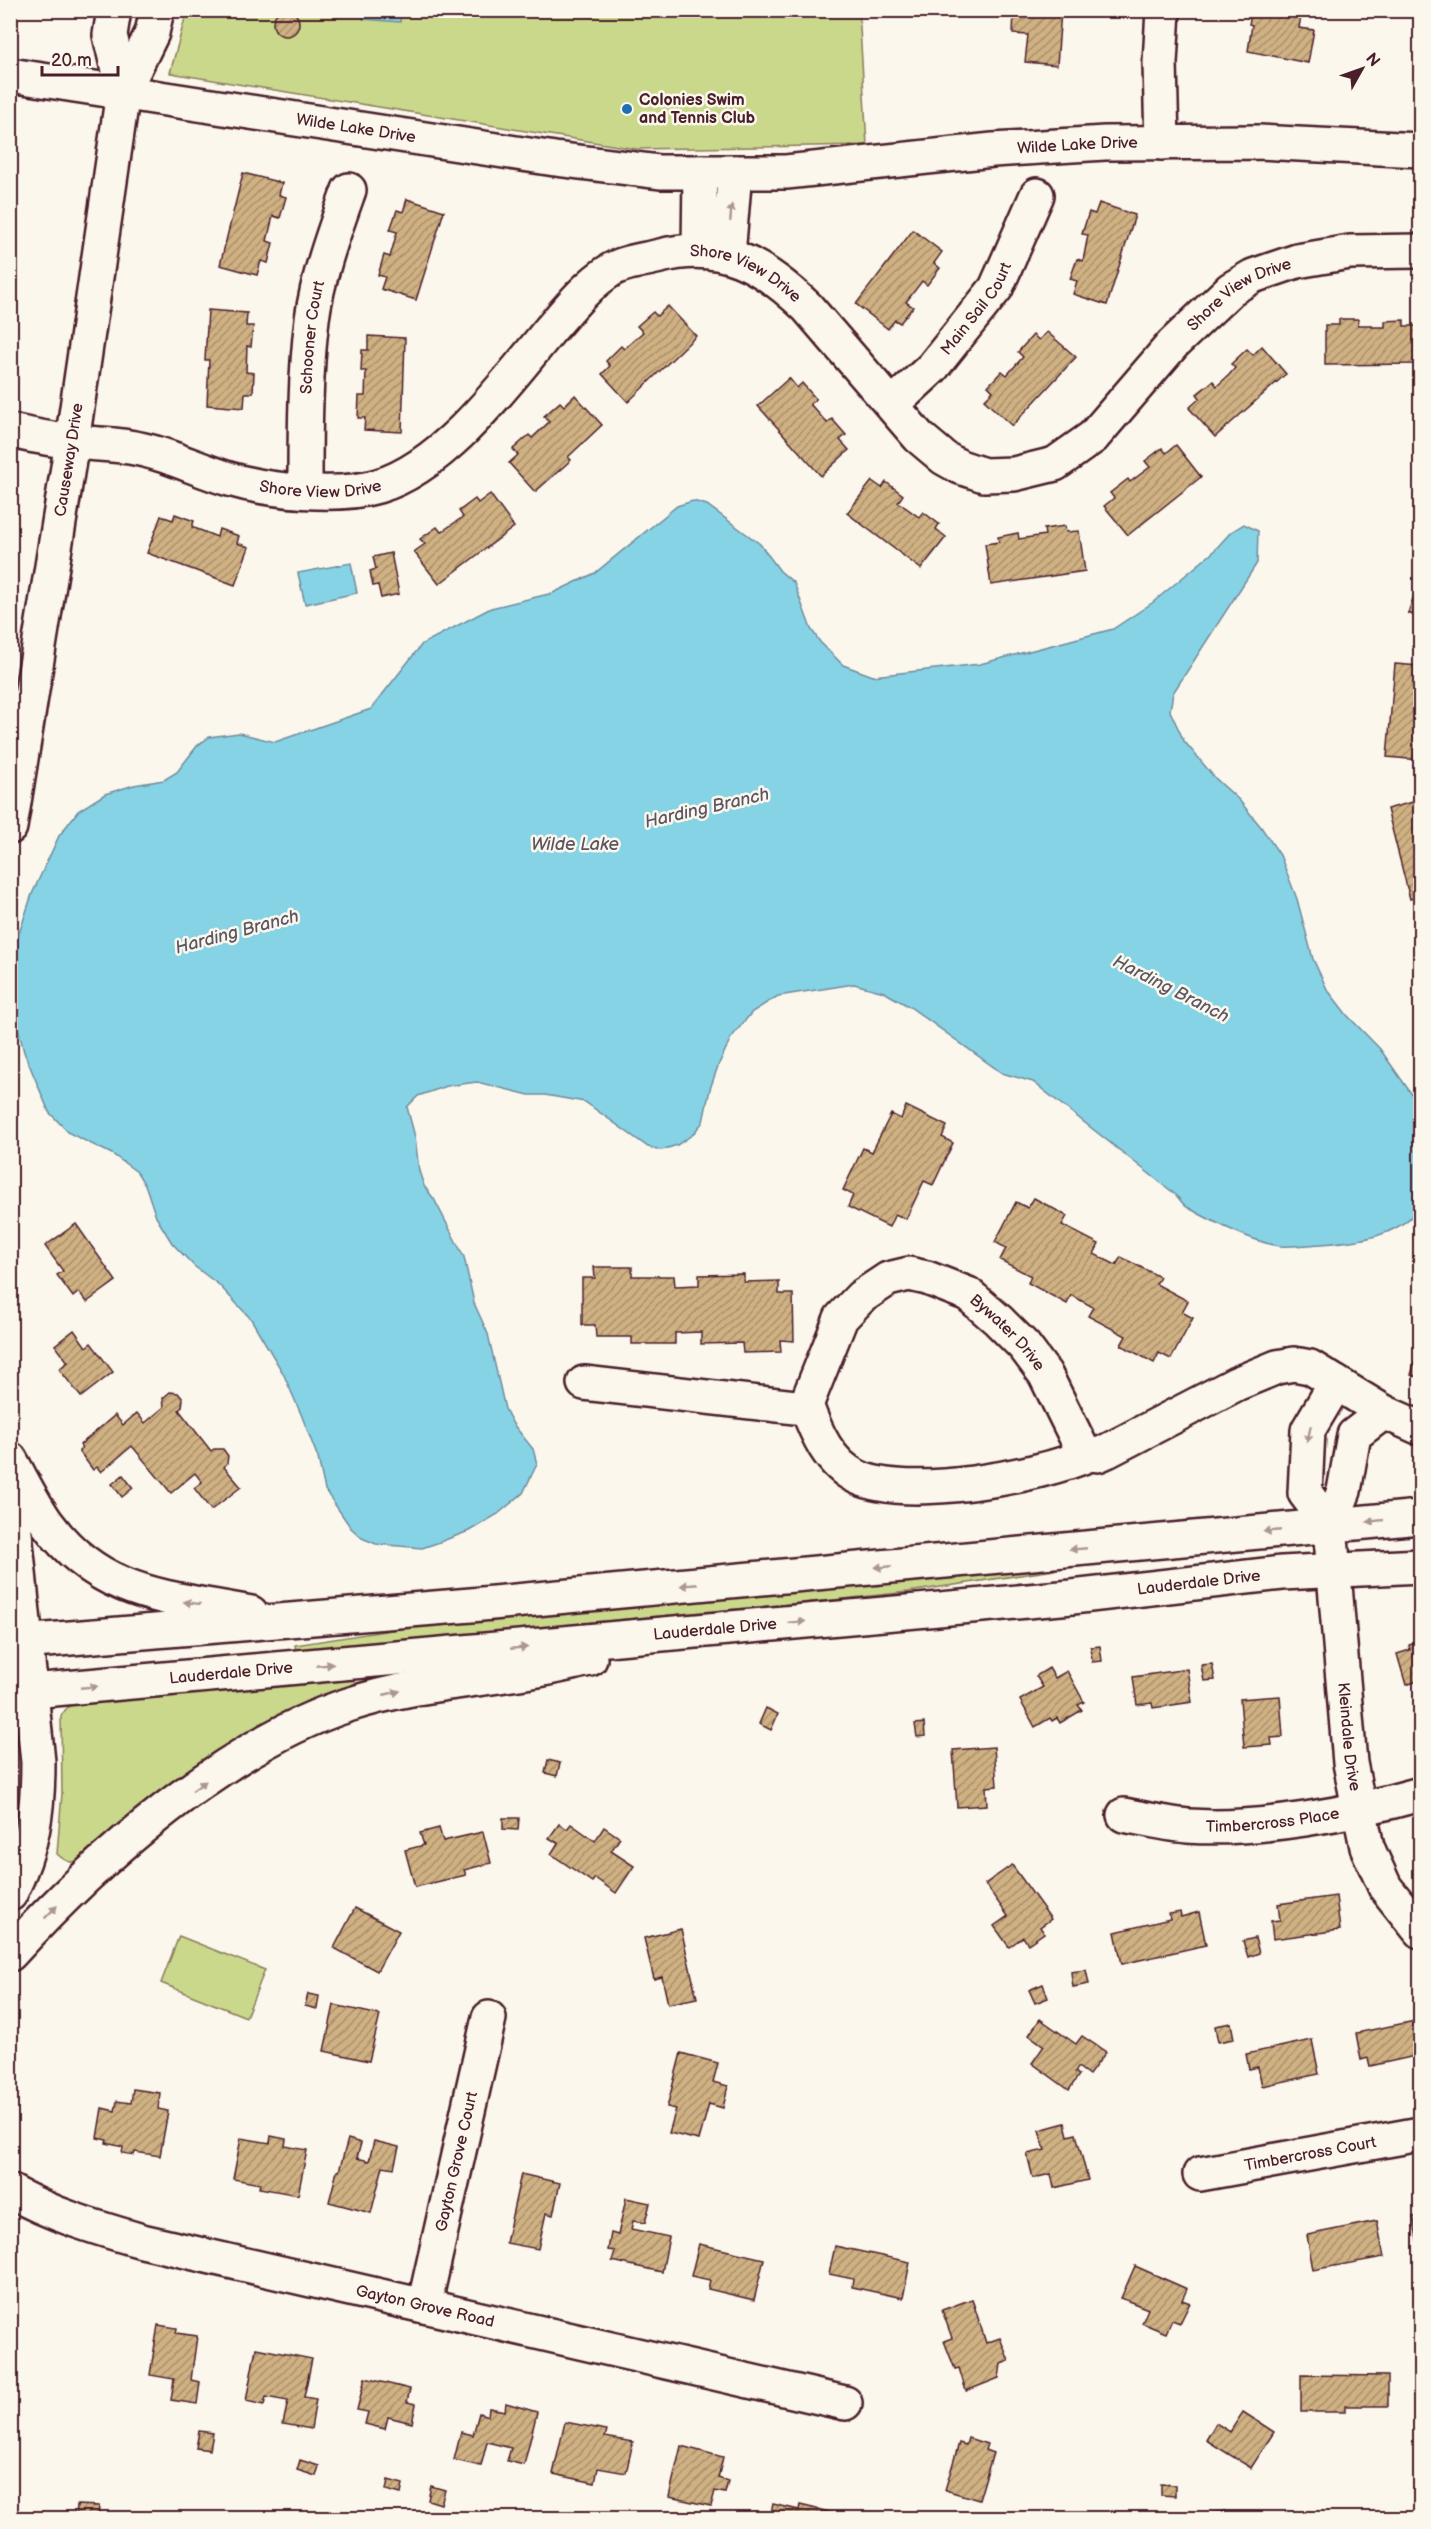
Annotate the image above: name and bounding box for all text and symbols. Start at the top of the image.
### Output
scale bar [42,39,118,77]
north arrow [1332,39,1392,99]
text: 20 m [51,50,92,71]
text: N [1361,50,1383,71]
place label: Colonies Swim and Tennis Club [639,91,756,128]
marker: Colonies Swim and Tennis Club [620,102,634,116]
street label: Wilde Lake Drive [295,110,418,147]
street label: Wilde Lake Drive [1017,133,1138,158]
one-way arrow [726,204,736,223]
street label: Shore View Drive [690,242,805,307]
street label: Shore View Drive [1183,254,1294,335]
street label: Main Sail Court [937,259,1016,359]
street label: Schooner Court [297,279,329,394]
street label: Causeway Drive [51,401,87,518]
street label: Shore View Drive [258,476,384,502]
water label: Harding Branch [643,783,771,833]
water label: Wilde Lake [531,834,619,855]
water label: Harding Branch [173,905,301,959]
water label: Harding Branch [1110,951,1233,1027]
street label: Bywater Drive [966,1290,1049,1375]
one-way arrow [1304,1425,1313,1444]
one-way arrow [1366,1517,1385,1526]
one-way arrow [1262,1526,1281,1536]
one-way arrow [1068,1544,1087,1554]
one-way arrow [874,1562,893,1572]
street label: Lauderdale Drive [1136,1566,1262,1599]
one-way arrow [680,1580,699,1590]
one-way arrow [182,1598,201,1607]
street label: Lauderdale Drive [652,1614,778,1644]
one-way arrow [787,1617,806,1627]
one-way arrow [509,1643,528,1653]
street label: Lauderdale Drive [168,1658,294,1688]
one-way arrow [315,1660,334,1670]
one-way arrow [79,1682,98,1692]
street label: Kleindale Drive [1334,1682,1365,1793]
one-way arrow [383,1687,402,1697]
one-way arrow [191,1780,207,1792]
street label: Timbercross Place [1206,1804,1341,1836]
one-way arrow [43,1905,57,1919]
street label: Gayton Grove Court [432,2090,482,2234]
street label: Timbercross Court [1243,2133,1378,2175]
street label: Gayton Grove Road [354,2281,496,2331]

